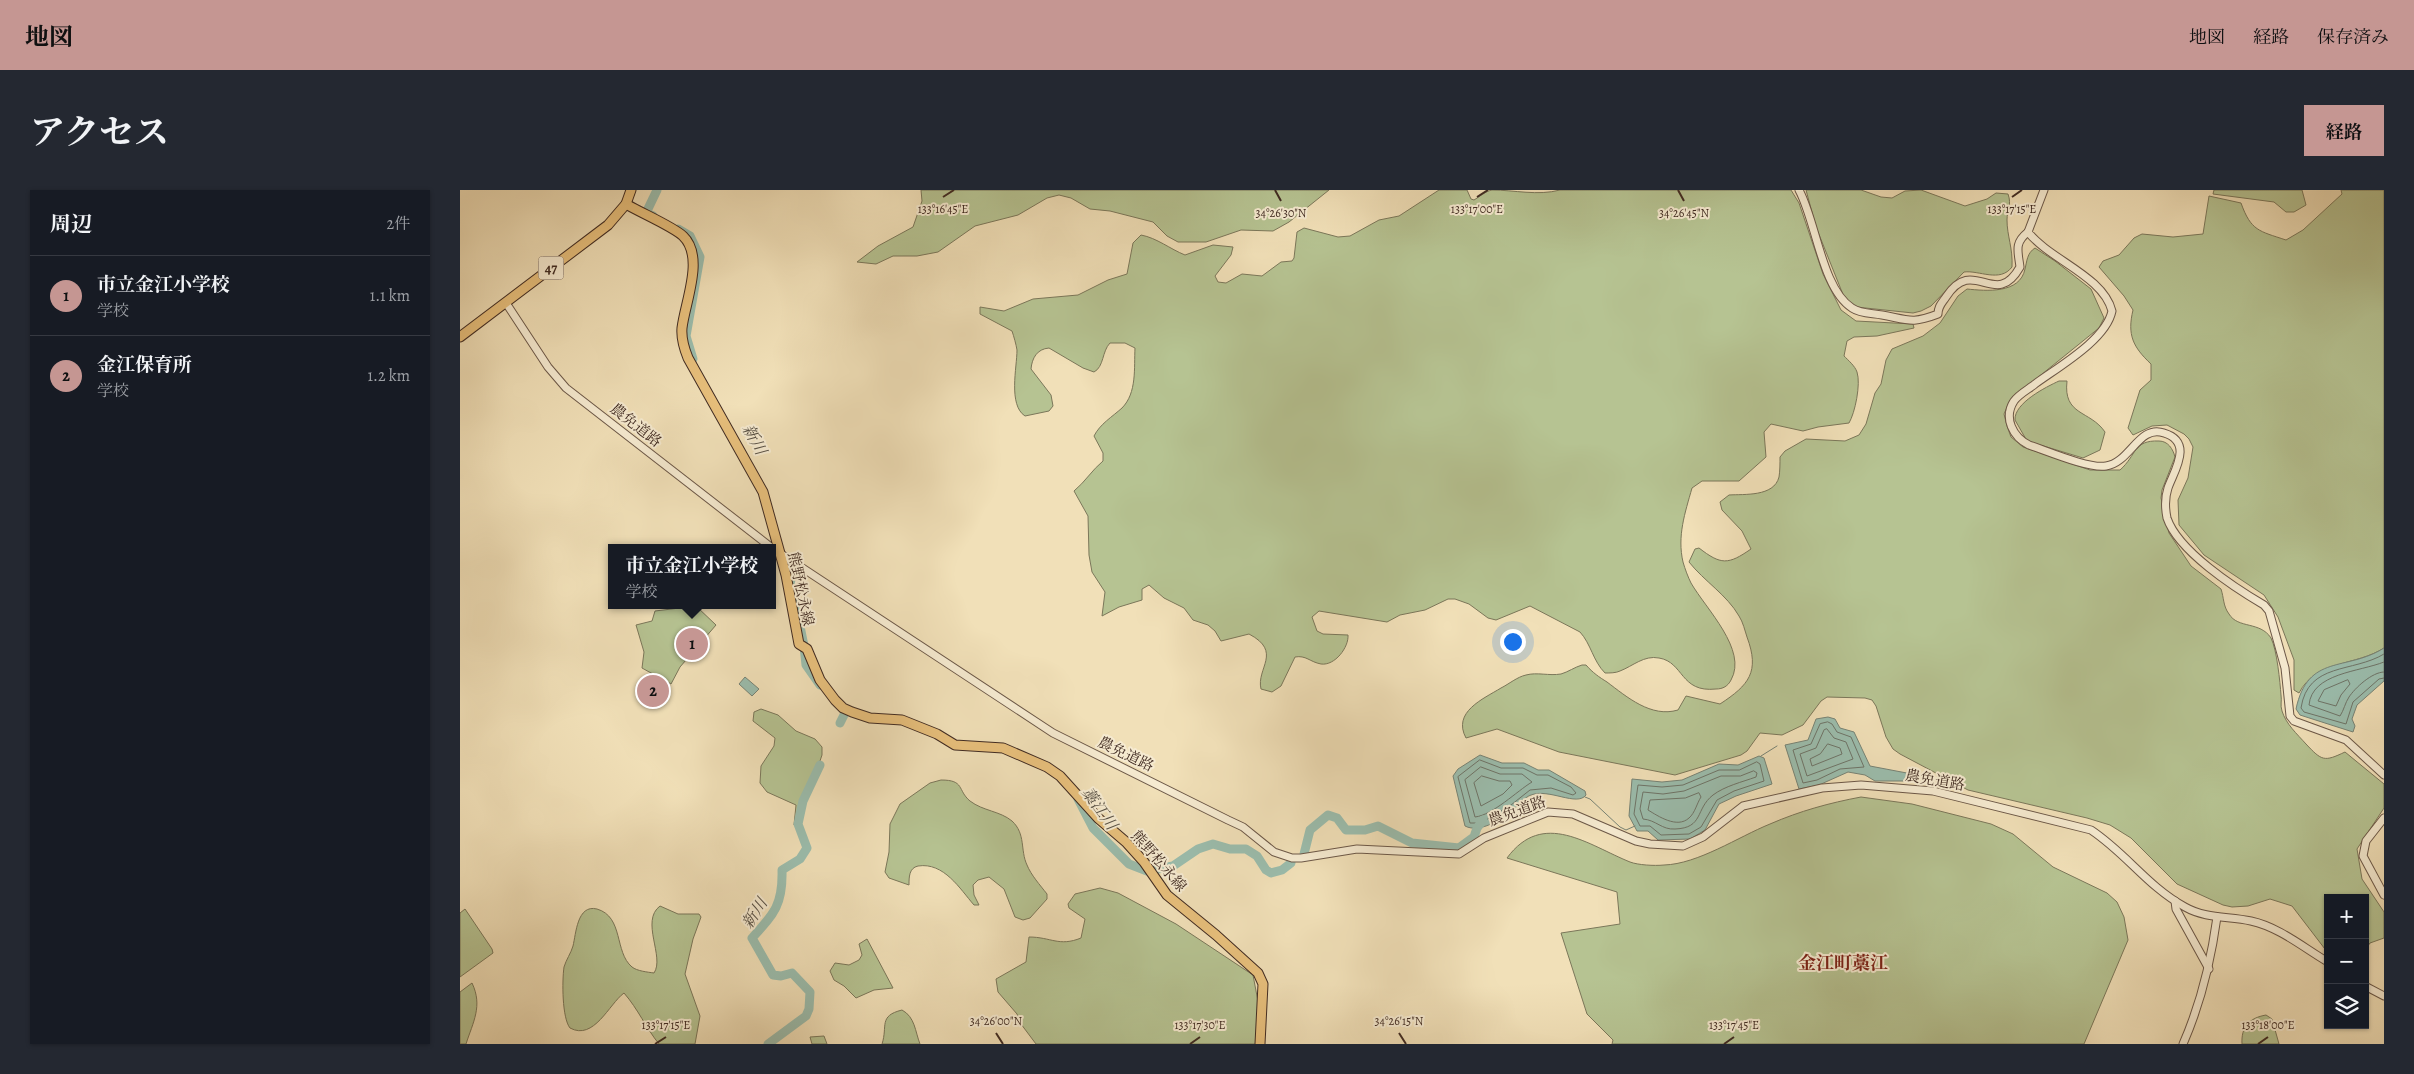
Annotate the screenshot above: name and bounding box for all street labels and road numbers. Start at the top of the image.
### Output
road number: 47 [538,256,564,280]
street label: 農免道路 [606,399,666,451]
street label: 熊野松永線 [783,550,819,628]
street label: 農免道路 [1095,732,1157,776]
street label: 農免道路 [1904,765,1966,795]
street label: 農免道路 [1485,791,1549,831]
street label: 熊野松永線 [1127,826,1191,896]

